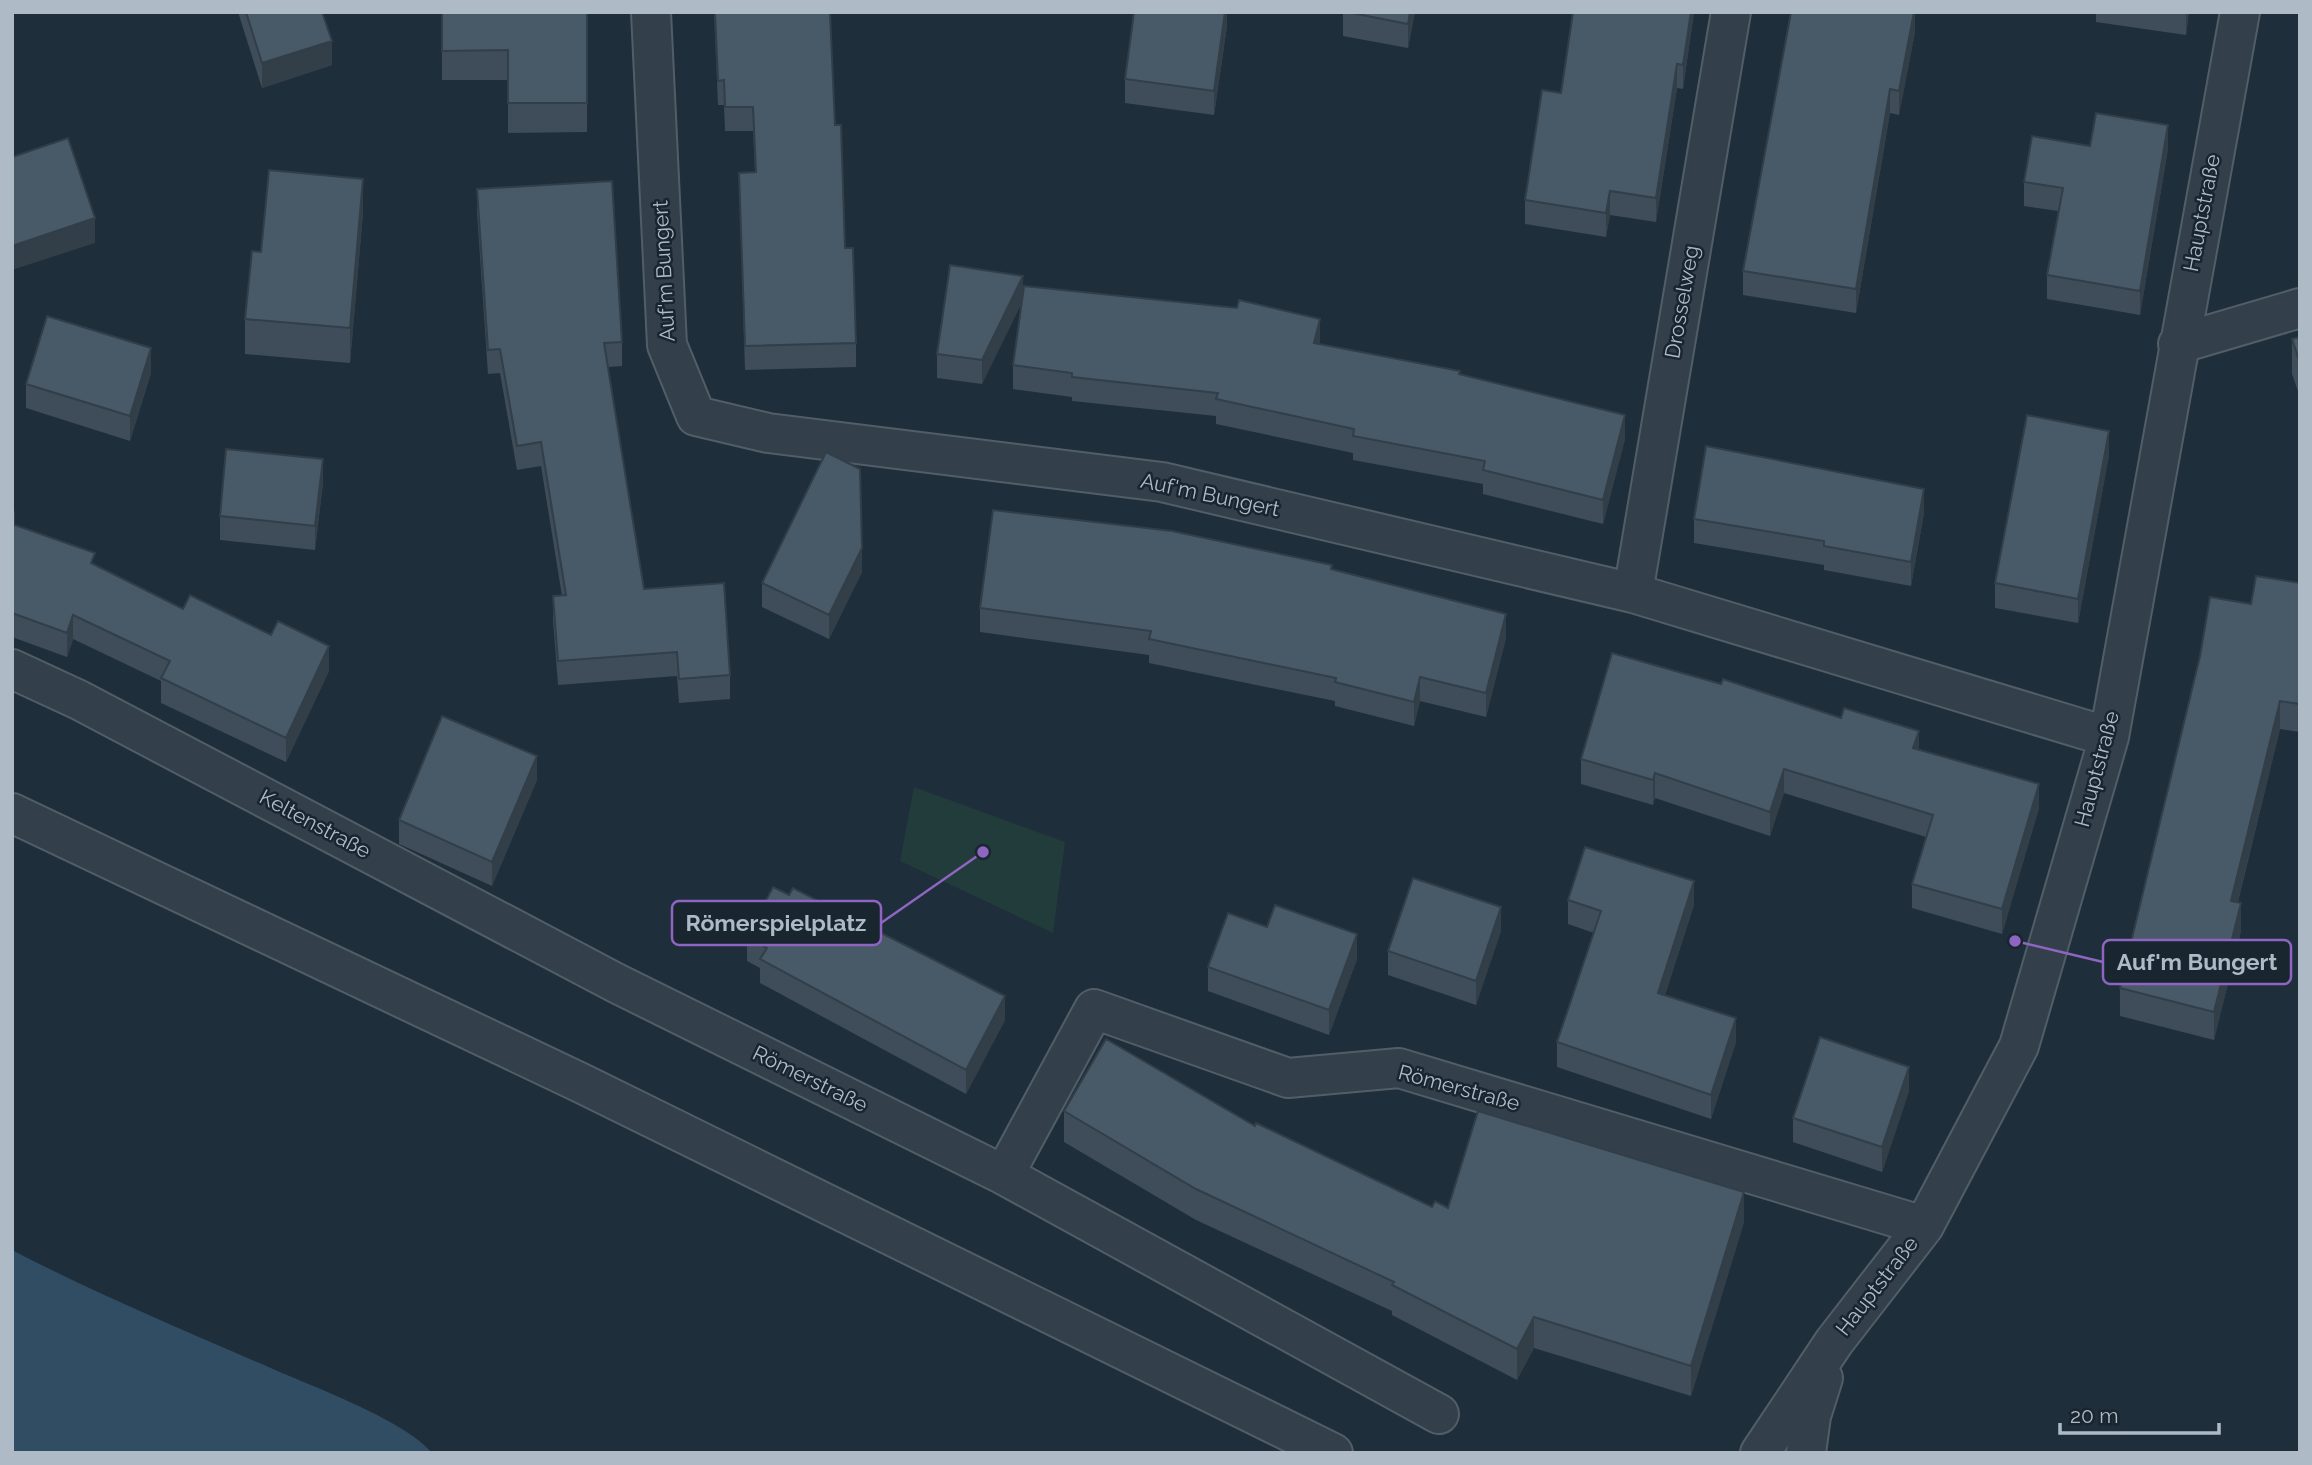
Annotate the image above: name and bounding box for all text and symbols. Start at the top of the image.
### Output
street label: Hauptstraße [2178,152,2225,274]
street label: Auf'm Bungert [647,200,680,342]
street label: Drosselweg [1659,243,1704,360]
street label: Auf'm Bungert [1138,468,1282,521]
street label: Hauptstraße [2069,708,2124,830]
street label: Keltenstraße [255,784,375,863]
callout: Römerspielplatz [672,901,881,945]
text: Römerspielplatz [686,909,866,936]
callout: Auf'm Bungert [2103,940,2291,984]
text: Auf'm Bungert [2117,948,2278,975]
street label: Römerstraße [749,1040,872,1117]
street label: Römerstraße [1396,1059,1523,1116]
street label: Hauptstraße [1830,1231,1923,1340]
scale bar [2060,1392,2219,1436]
text: 20 m [2070,1403,2118,1428]

